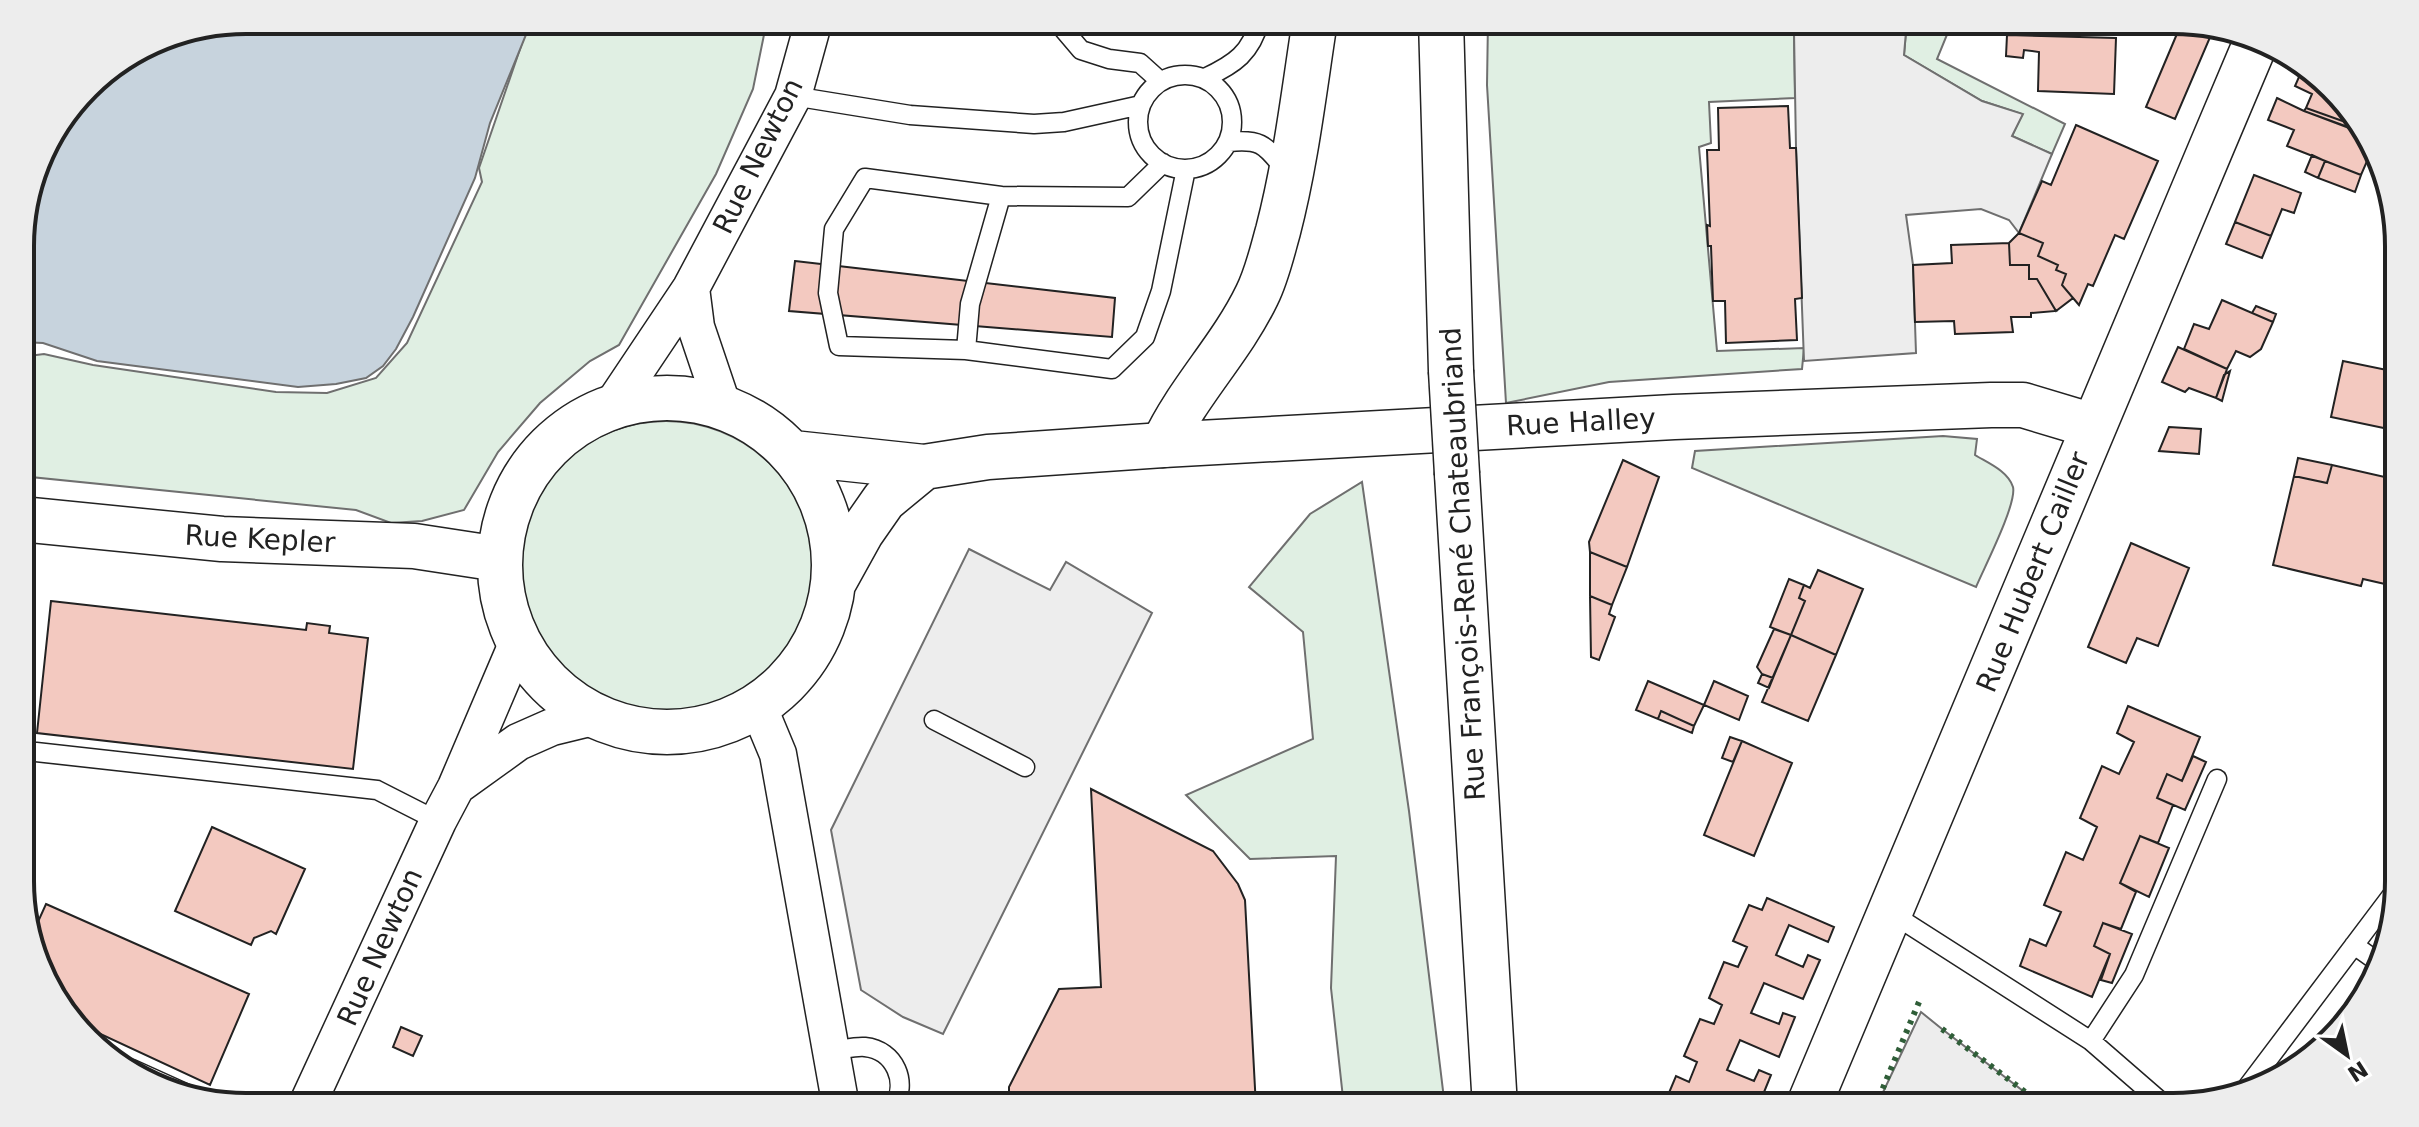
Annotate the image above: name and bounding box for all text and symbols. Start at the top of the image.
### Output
street label: Rue Newton [706,73,810,239]
street label: Rue François-René Chateaubriand [1434,326,1492,802]
street label: Rue Halley [1505,402,1657,442]
street label: Rue Hubert Cailler [1970,447,2096,697]
street label: Rue Kepler [184,519,337,559]
street label: Rue Newton [331,863,429,1031]
north arrow [2307,1015,2387,1095]
text: N [2343,1056,2372,1087]

